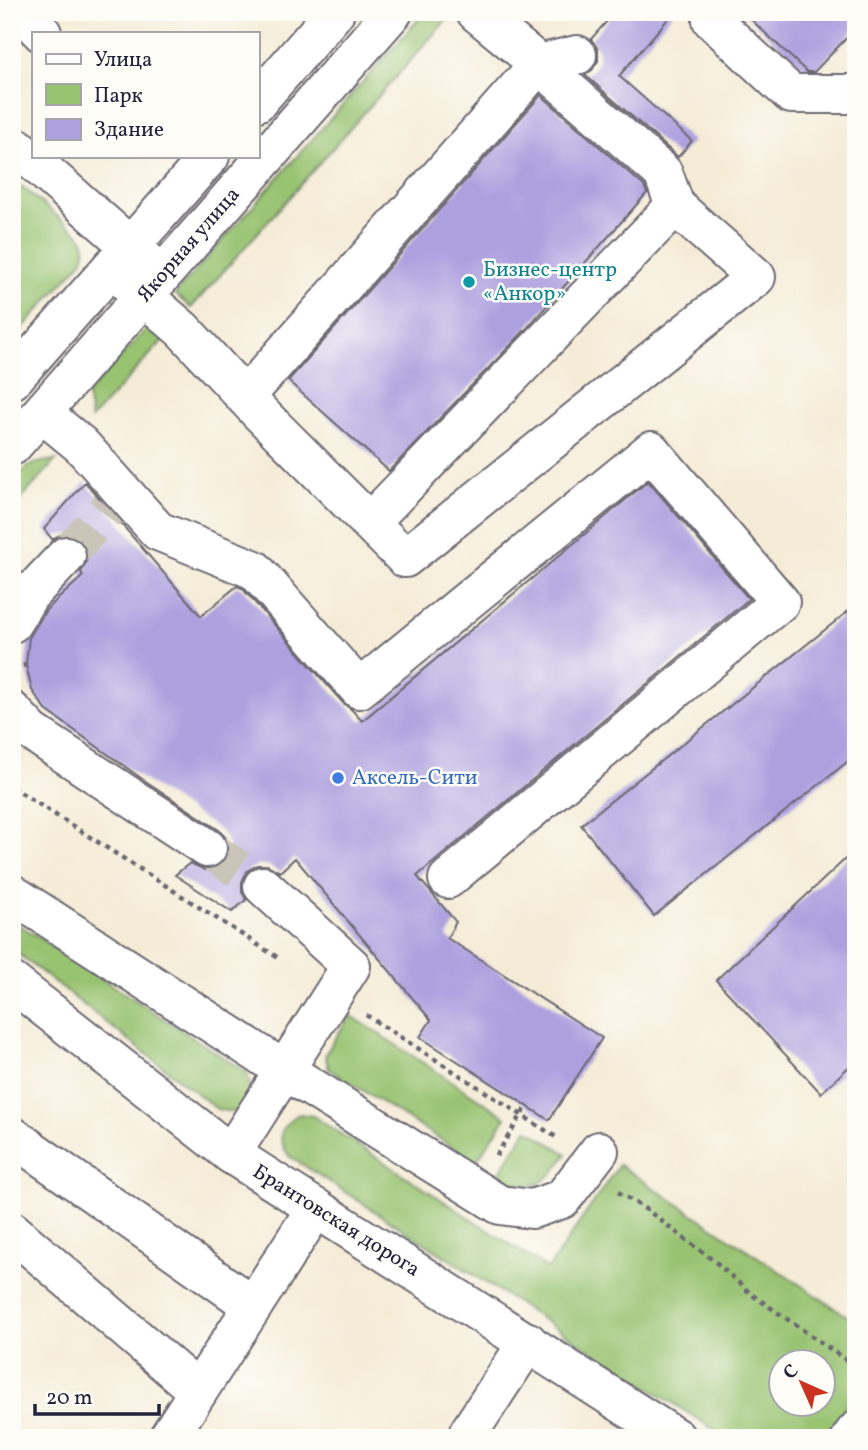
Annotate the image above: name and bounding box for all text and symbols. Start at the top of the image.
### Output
legend [32,32,259,158]
text: Улица [94,46,152,75]
text: Парк [94,82,143,111]
text: Здание [94,116,164,145]
street label: Якорная улица [131,181,247,309]
place label: Бизнес-центр «Анкор» [483,256,617,309]
marker: Бизнес-центр «Анкор» [461,274,477,290]
place label: Аксель-Сити [352,764,478,793]
marker: Аксель-Сити [330,770,346,786]
street label: Брантовская дорога [247,1158,425,1284]
north arrow [766,1348,836,1418]
text: С [778,1359,805,1386]
scale bar [35,1373,159,1417]
text: 20 m [46,1384,92,1413]

